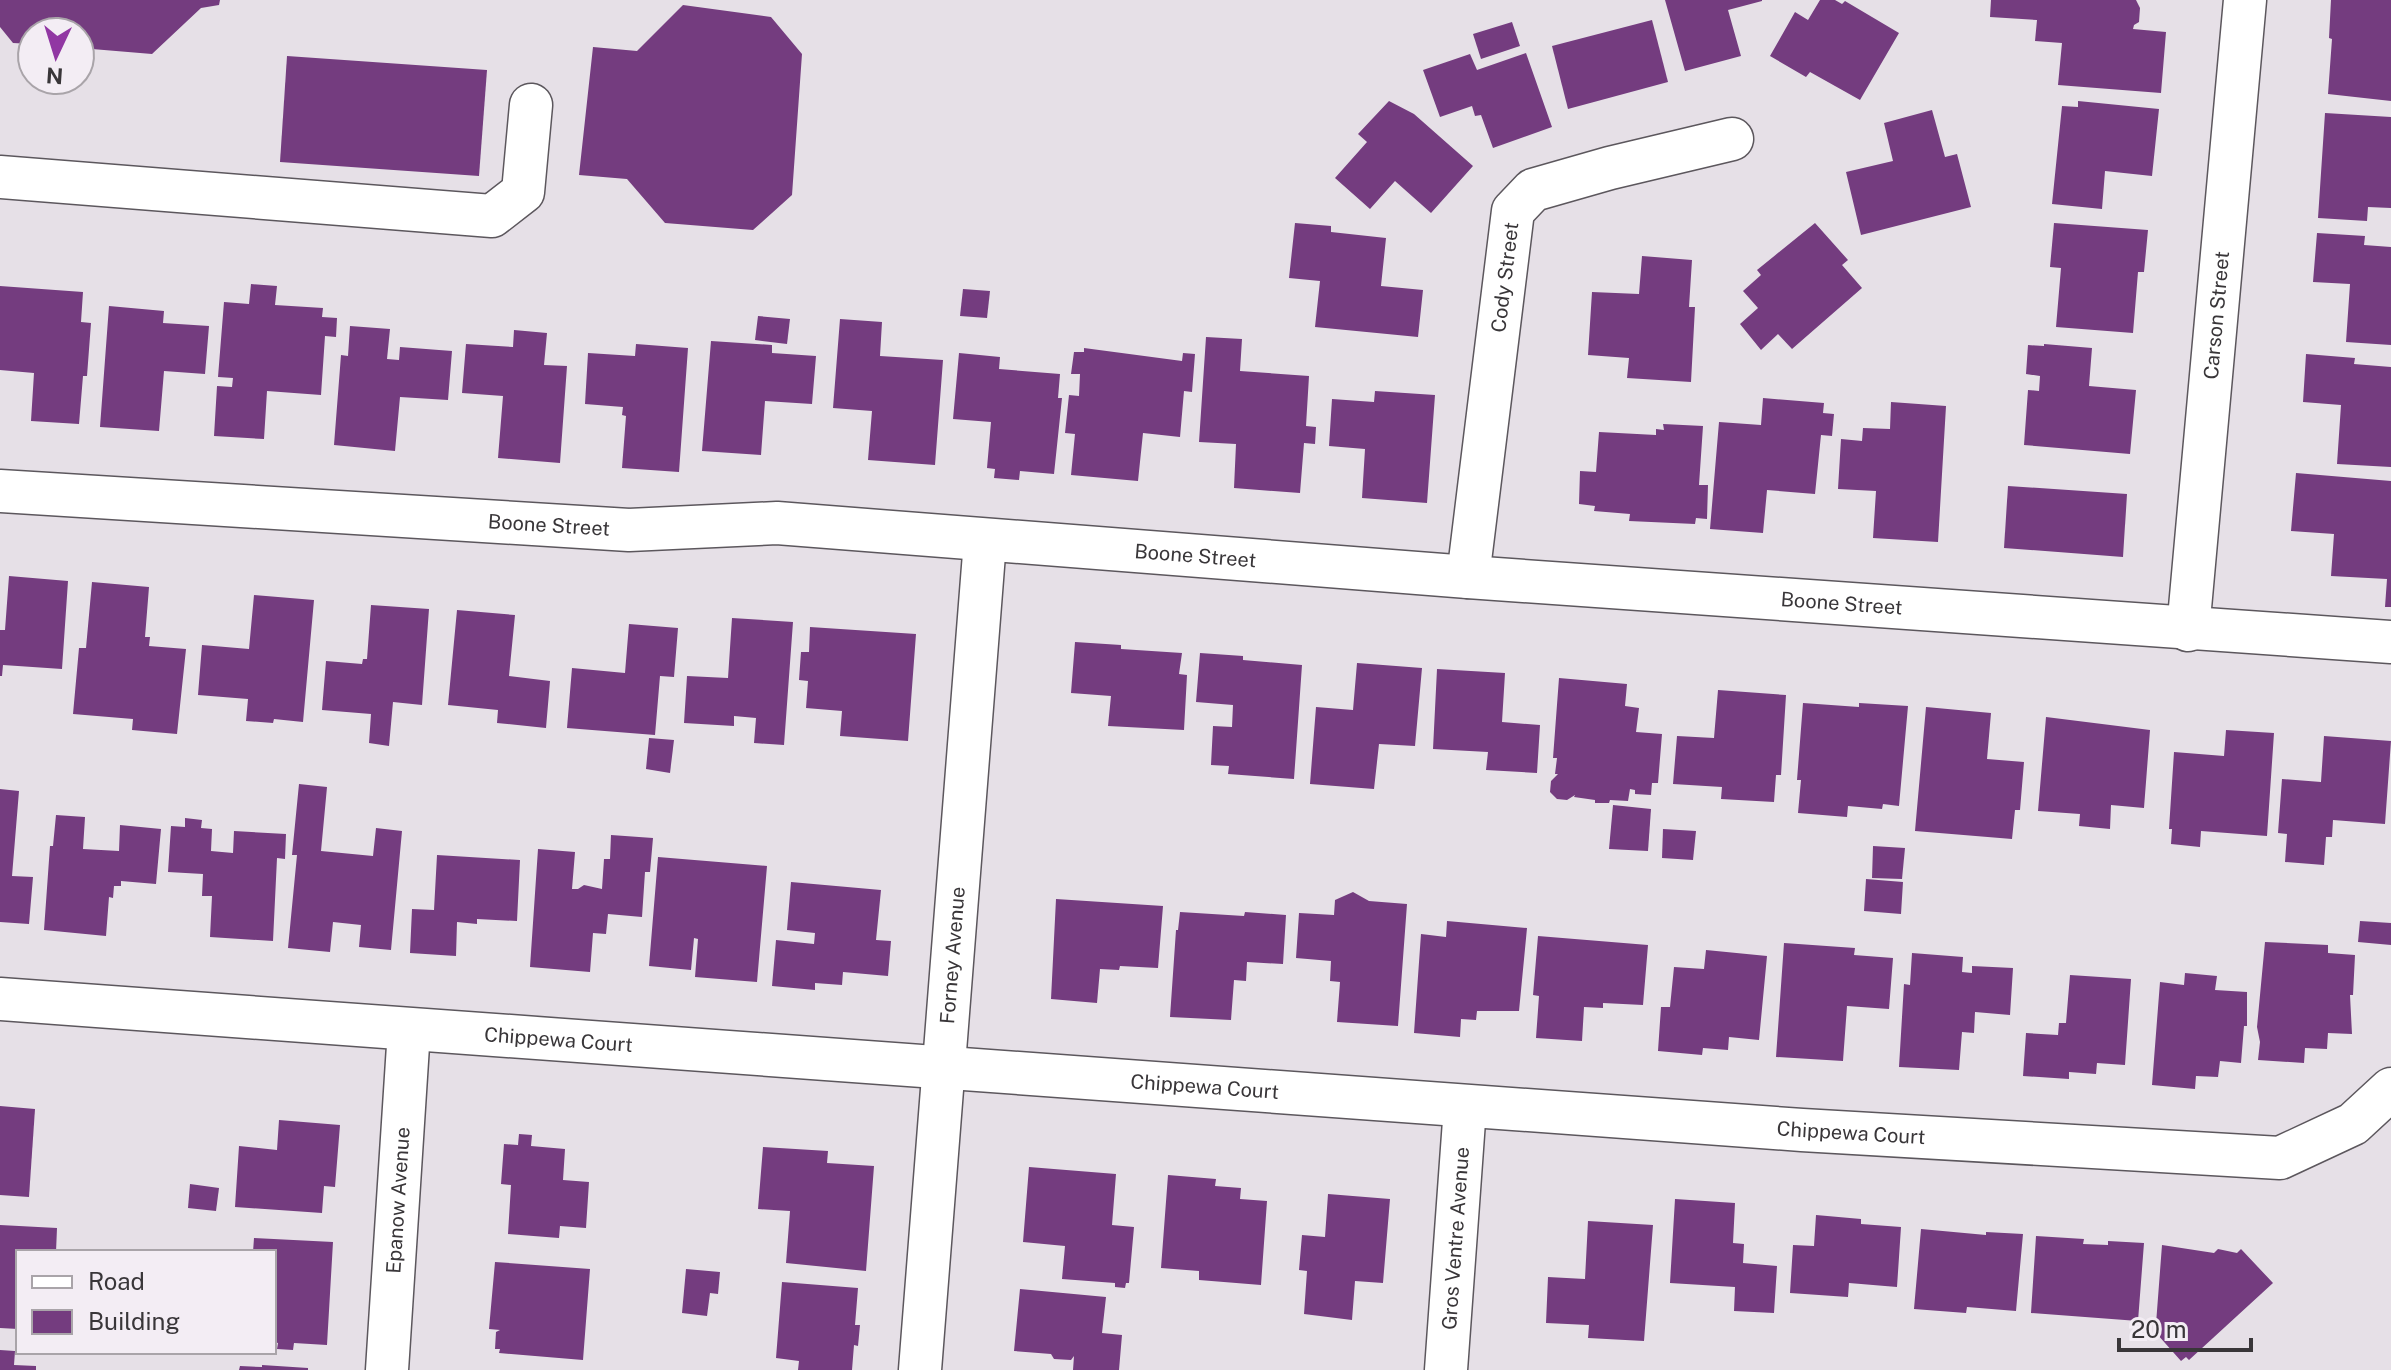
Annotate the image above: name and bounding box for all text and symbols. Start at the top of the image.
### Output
north arrow [16,16,96,96]
text: N [45,62,64,90]
street label: Cody Street [1486,221,1524,334]
street label: Carson Street [2199,250,2234,381]
street label: Boone Street [487,509,611,541]
street label: Boone Street [1134,539,1257,572]
street label: Boone Street [1780,587,1903,620]
street label: Forney Avenue [935,886,970,1025]
street label: Chippewa Court [483,1022,634,1057]
street label: Chippewa Court [1130,1069,1280,1104]
street label: Chippewa Court [1776,1116,1926,1149]
street label: Epanow Avenue [381,1126,415,1274]
street label: Gros Ventre Avenue [1437,1146,1474,1331]
legend [16,1250,276,1354]
text: Road [88,1267,145,1295]
scale bar [2119,1302,2251,1352]
text: Building [88,1307,180,1335]
text: 20 m [2131,1315,2187,1343]

